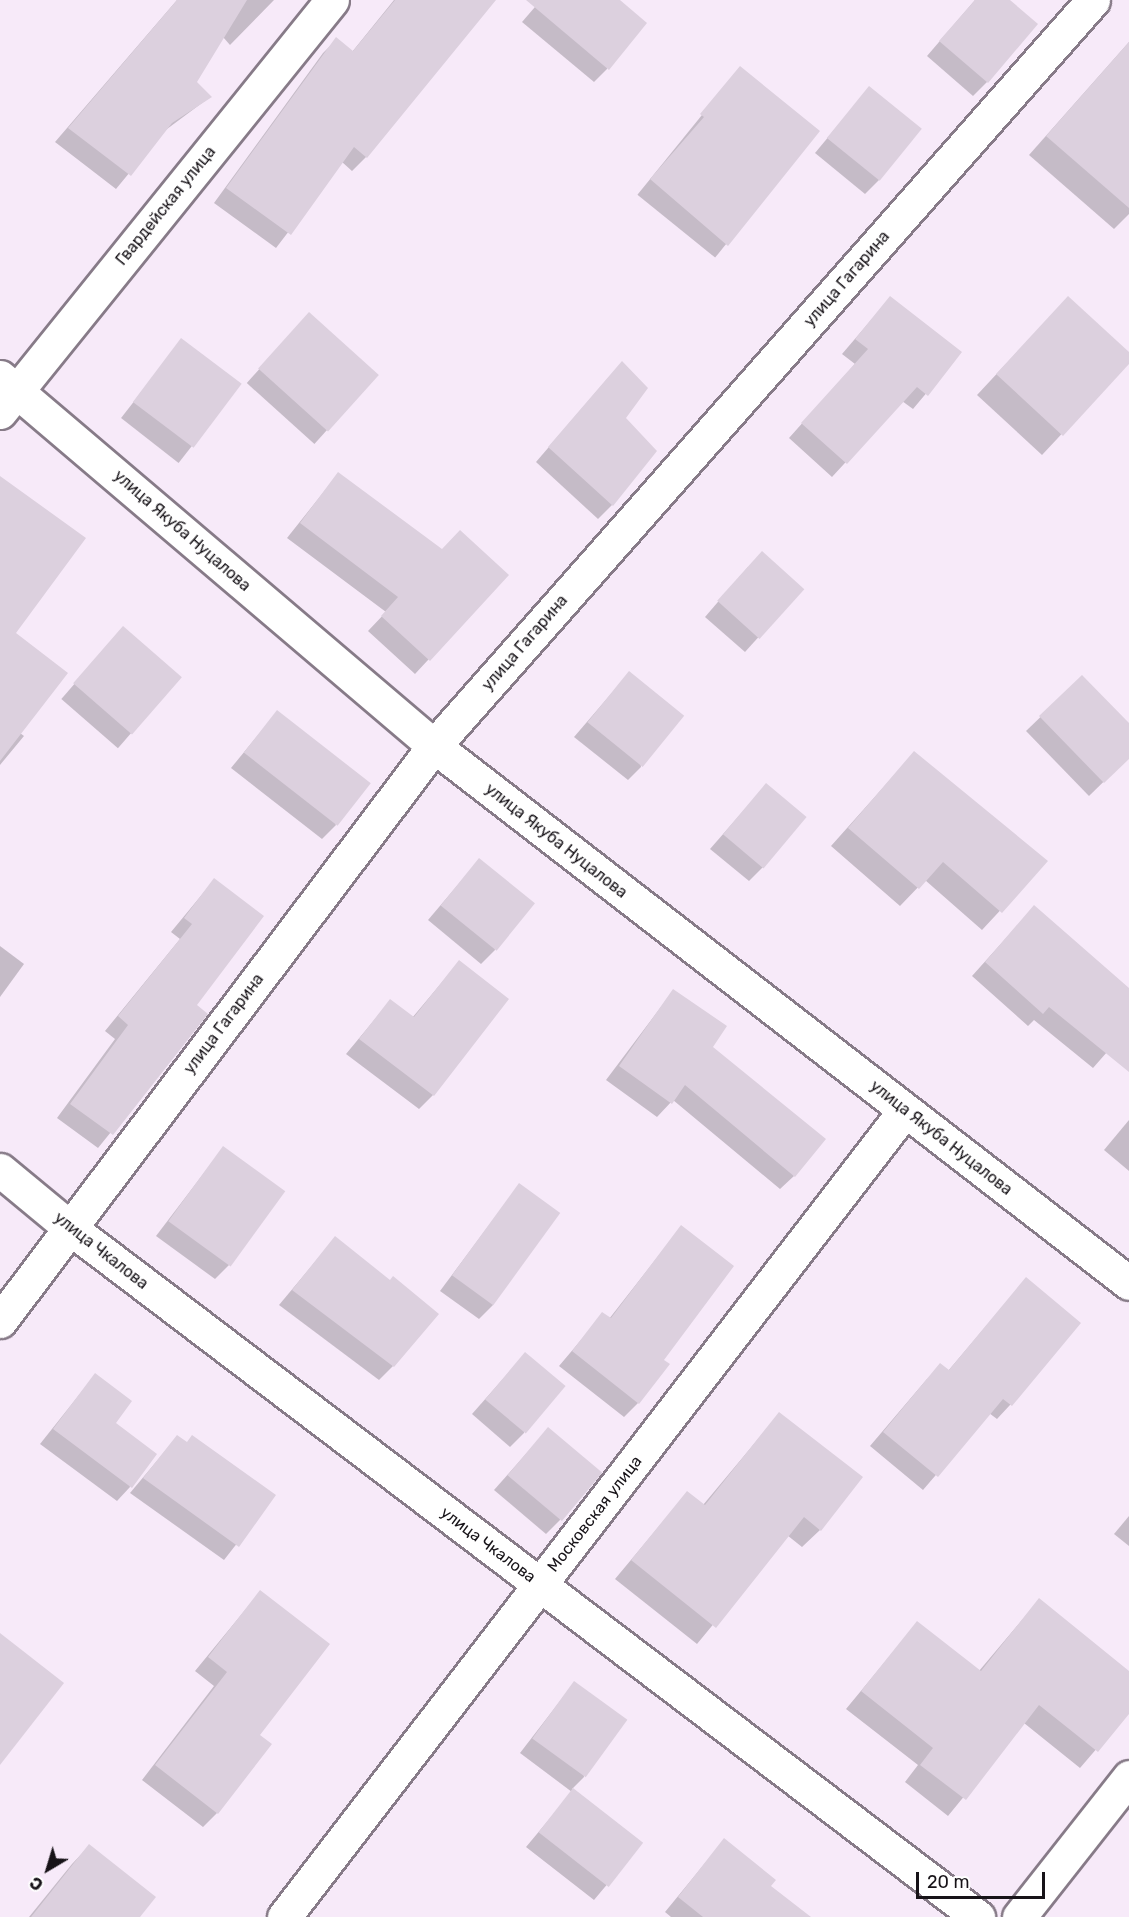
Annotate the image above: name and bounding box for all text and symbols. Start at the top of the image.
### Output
street label: Гвардейская улица [112,143,220,269]
street label: улица Гагарина [800,227,894,331]
street label: улица Якуба Нуцалова [110,466,254,596]
street label: улица Гагарина [478,591,572,695]
street label: улица Якуба Нуцалова [481,780,631,902]
street label: улица Гагарина [180,970,268,1078]
street label: улица Якуба Нуцалова [866,1077,1016,1199]
street label: улица Чкалова [50,1208,152,1294]
street label: Московская улица [544,1452,646,1576]
street label: улица Чкалова [437,1503,539,1587]
north arrow [18,1839,78,1899]
scale bar [919,1860,1048,1898]
text: 20 m [927,1871,969,1893]
text: С [26,1873,47,1895]

